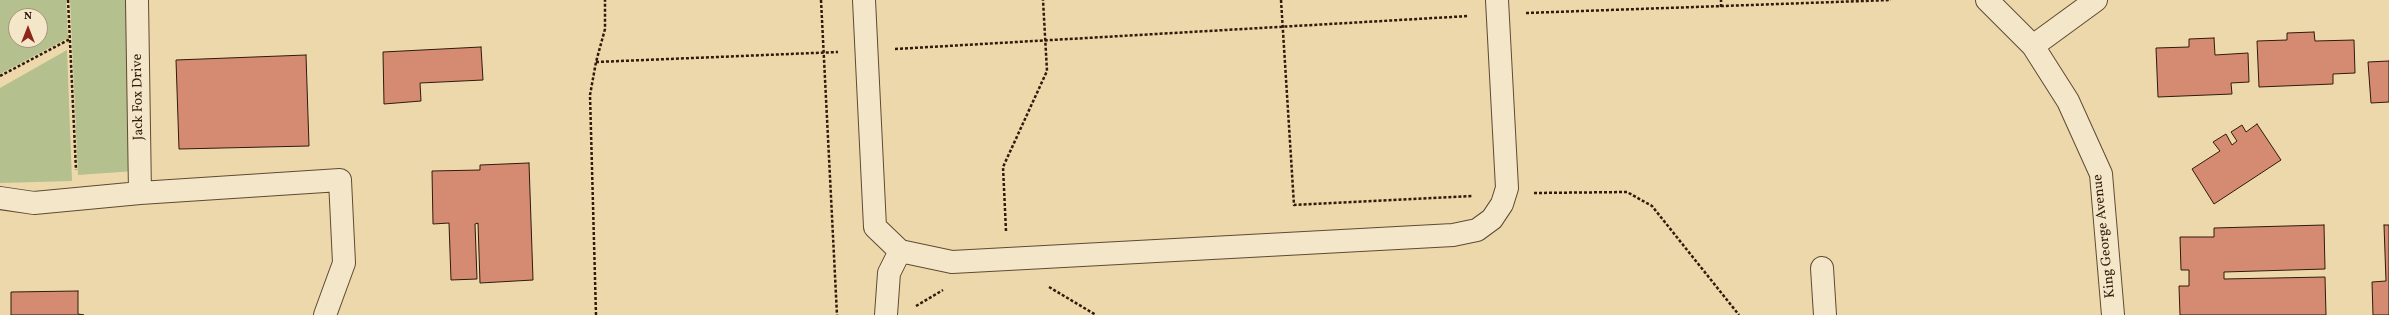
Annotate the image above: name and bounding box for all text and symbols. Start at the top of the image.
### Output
north arrow [8,8,48,48]
text: N [24,9,32,24]
street label: Jack Fox Drive [130,54,148,140]
street label: King George Avenue [2090,173,2120,299]

